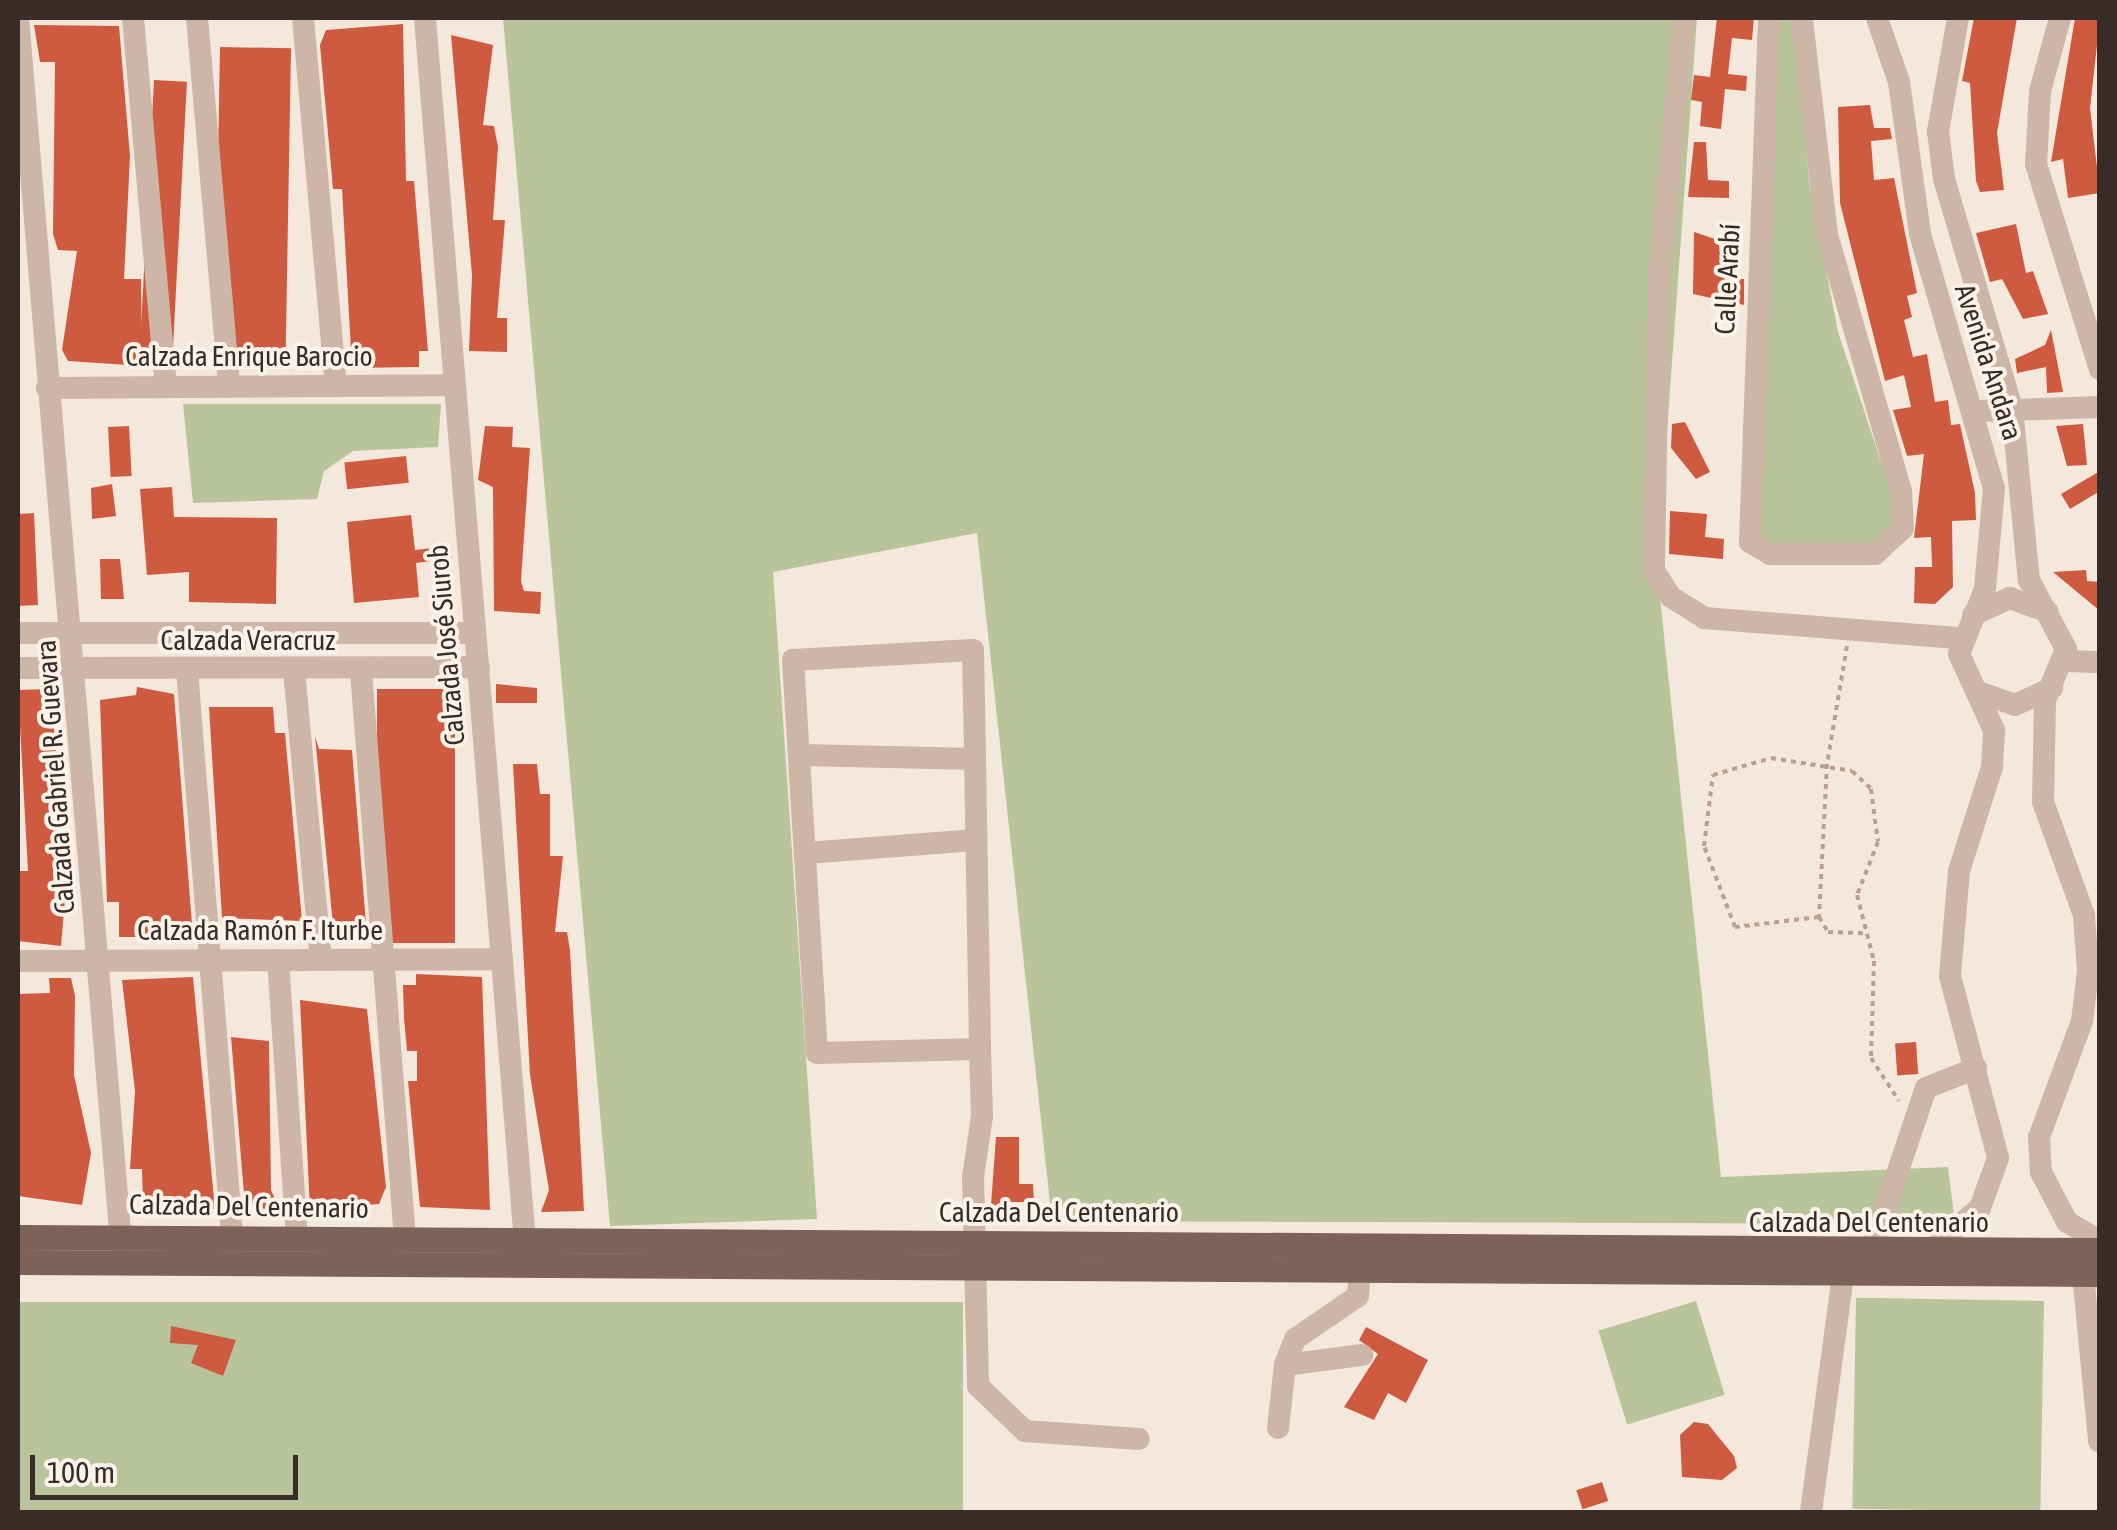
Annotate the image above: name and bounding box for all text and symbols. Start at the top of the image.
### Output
street label: Calle Arabí [1707,223,1747,335]
street label: Avenida Andara [1948,280,2030,444]
street label: Calzada Enrique Barocio [125,339,373,373]
street label: Calzada José Siurob [420,543,472,747]
street label: Calzada Veracruz [161,623,335,657]
street label: Calzada Gabriel R. Guevara [29,639,81,915]
street label: Calzada Ramón F. Iturbe [137,913,383,947]
street label: Calzada Del Centenario [129,1187,369,1225]
street label: Calzada Del Centenario [939,1195,1179,1229]
street label: Calzada Del Centenario [1749,1205,1989,1239]
scale bar [35,1435,302,1497]
text: 100 m [47,1455,115,1489]

